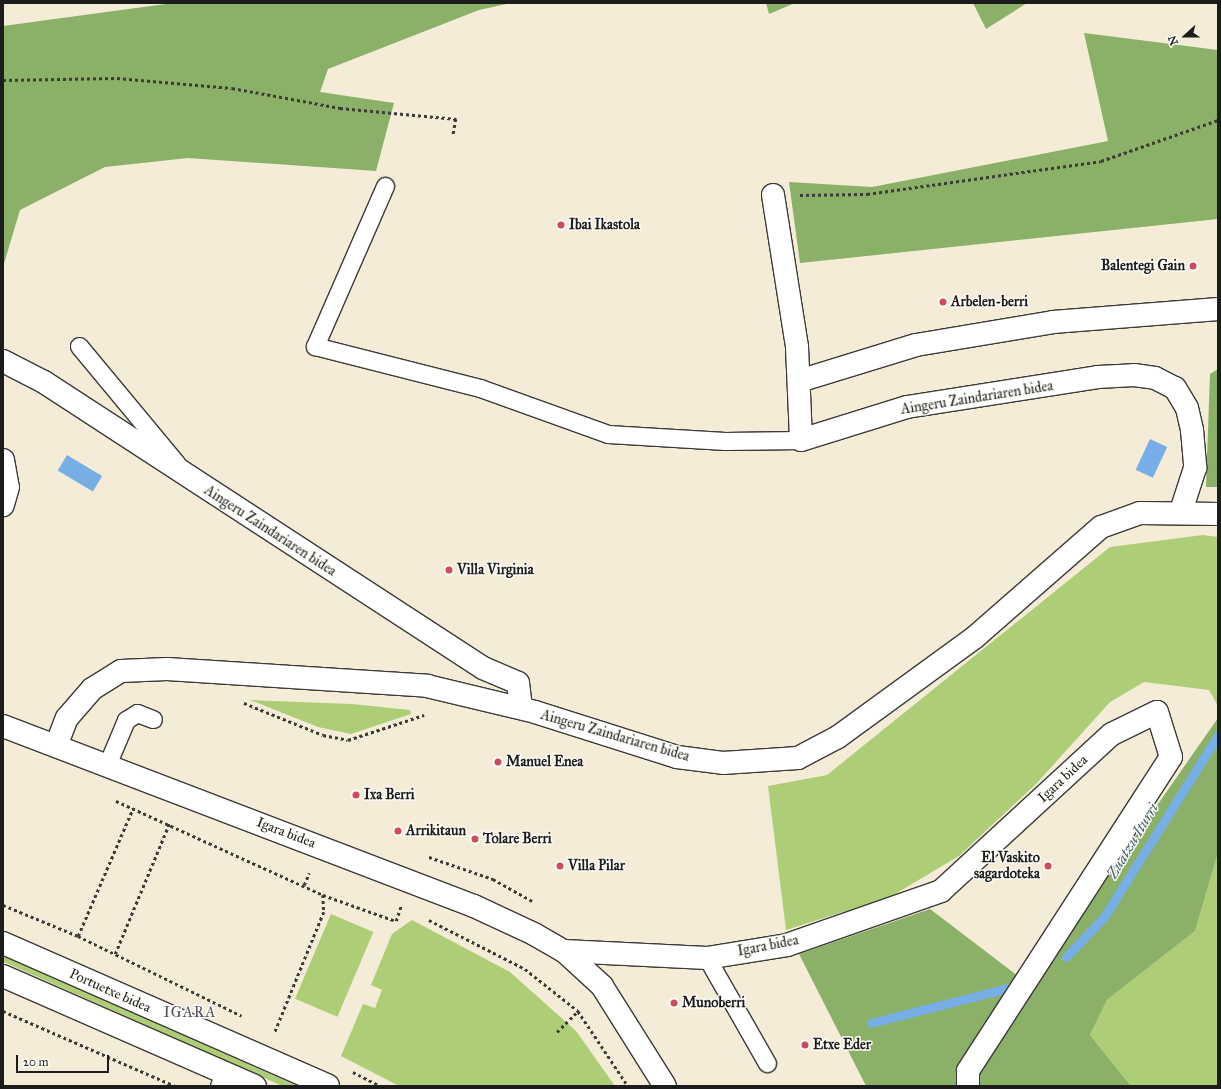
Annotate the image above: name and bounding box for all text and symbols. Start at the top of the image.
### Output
north arrow [1165,16,1205,56]
text: N [1166,34,1181,47]
place label: Ibai Ikastola [569,217,640,233]
marker: Ibai Ikastola [556,220,566,230]
place label: Balentegi Gain [1101,258,1185,274]
marker: Balentegi Gain [1188,261,1198,271]
place label: Arbelen-berri [951,294,1028,310]
marker: Arbelen-berri [938,297,948,307]
street label: Aingeru Zaindariaren bidea [900,378,1054,418]
street label: Aingeru Zaindariaren bidea [201,482,339,580]
place label: Villa Virginia [457,562,534,578]
marker: Villa Virginia [444,565,454,575]
street label: Aingeru Zaindariaren bidea [539,707,691,765]
street label: Igara bidea [1035,752,1091,806]
place label: Manuel Enea [506,754,583,770]
marker: Manuel Enea [493,757,503,767]
place label: Ixa Berri [364,787,415,803]
marker: Ixa Berri [351,790,361,800]
water label: Zuatzu Iturri [1104,800,1162,882]
street label: Igara bidea [254,814,318,852]
place label: Arrikitaun [406,823,466,839]
marker: Arrikitaun [393,826,403,836]
place label: Tolare Berri [483,831,552,847]
marker: Tolare Berri [470,834,480,844]
place label: El Vaskito sagardoteka [974,850,1040,882]
place label: Villa Pilar [568,858,625,874]
marker: Villa Pilar [555,861,565,871]
marker: El Vaskito sagardoteka [1043,861,1053,871]
street label: Igara bidea [736,932,800,960]
street label: Portuetxe bidea [67,966,153,1016]
place label: Munoberri [682,995,745,1011]
marker: Munoberri [669,998,679,1008]
district label: IGARA [164,1004,216,1022]
place label: Etxe Eder [813,1037,871,1053]
marker: Etxe Eder [800,1040,810,1050]
scale bar [18,1047,111,1073]
text: 20 m [23,1055,49,1069]

